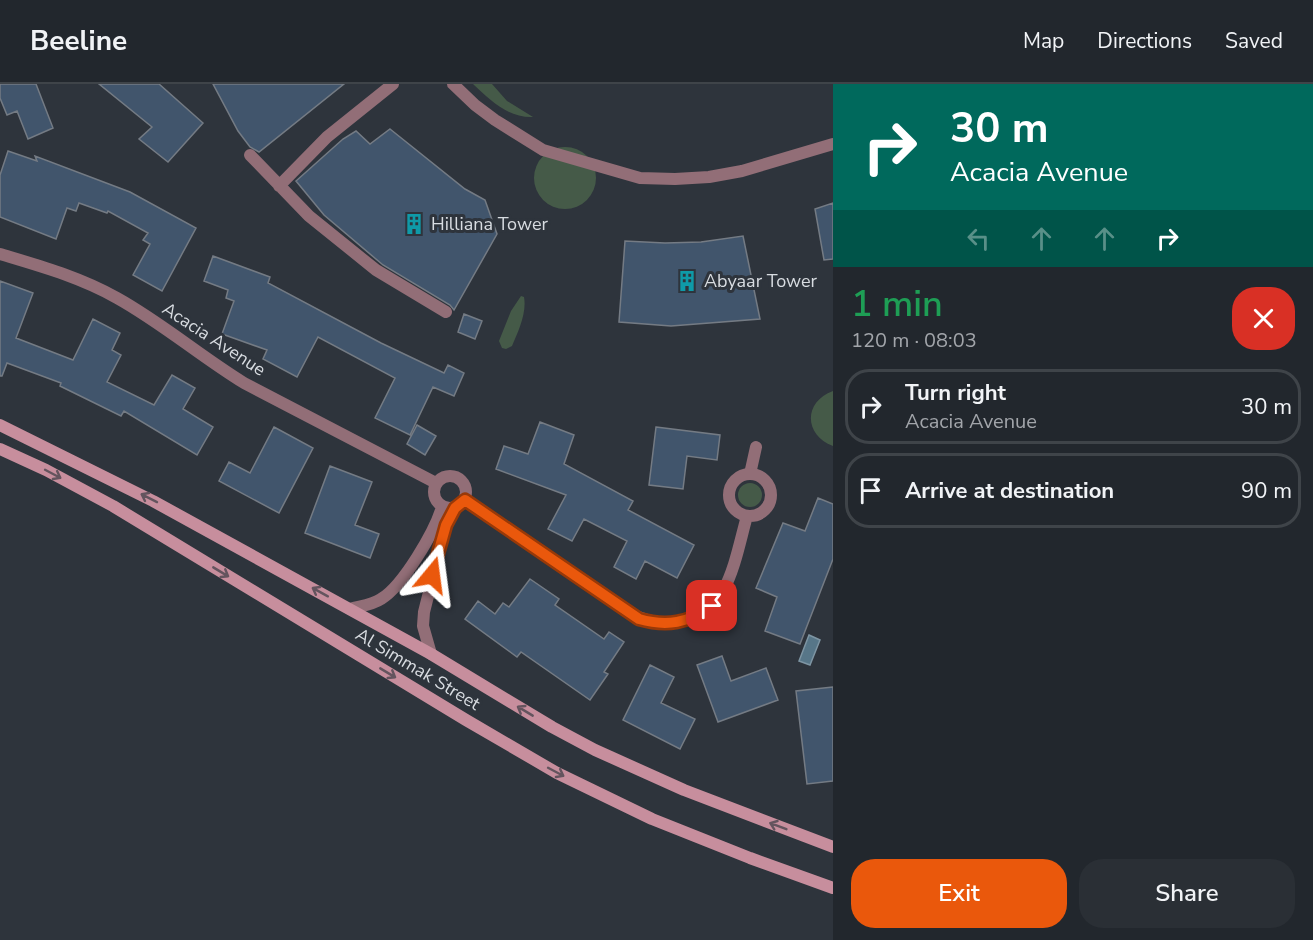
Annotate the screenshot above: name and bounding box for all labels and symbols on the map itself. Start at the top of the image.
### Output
building icon: Hilliana Tower [402,212,426,236]
place label: Hilliana Tower [431,212,549,236]
building icon: Abyaar Tower [675,269,699,293]
place label: Abyaar Tower [704,269,818,293]
street label: Acacia Avenue [158,297,270,381]
one-way arrow [43,469,61,480]
one-way arrow [140,492,158,504]
position arrow [400,543,464,607]
one-way arrow [212,566,229,578]
pin [686,580,737,631]
one-way arrow [311,586,328,598]
street label: Al Simmak Street [351,622,485,716]
one-way arrow [379,667,396,679]
one-way arrow [517,704,534,716]
one-way arrow [547,766,564,778]
one-way arrow [769,820,788,831]

